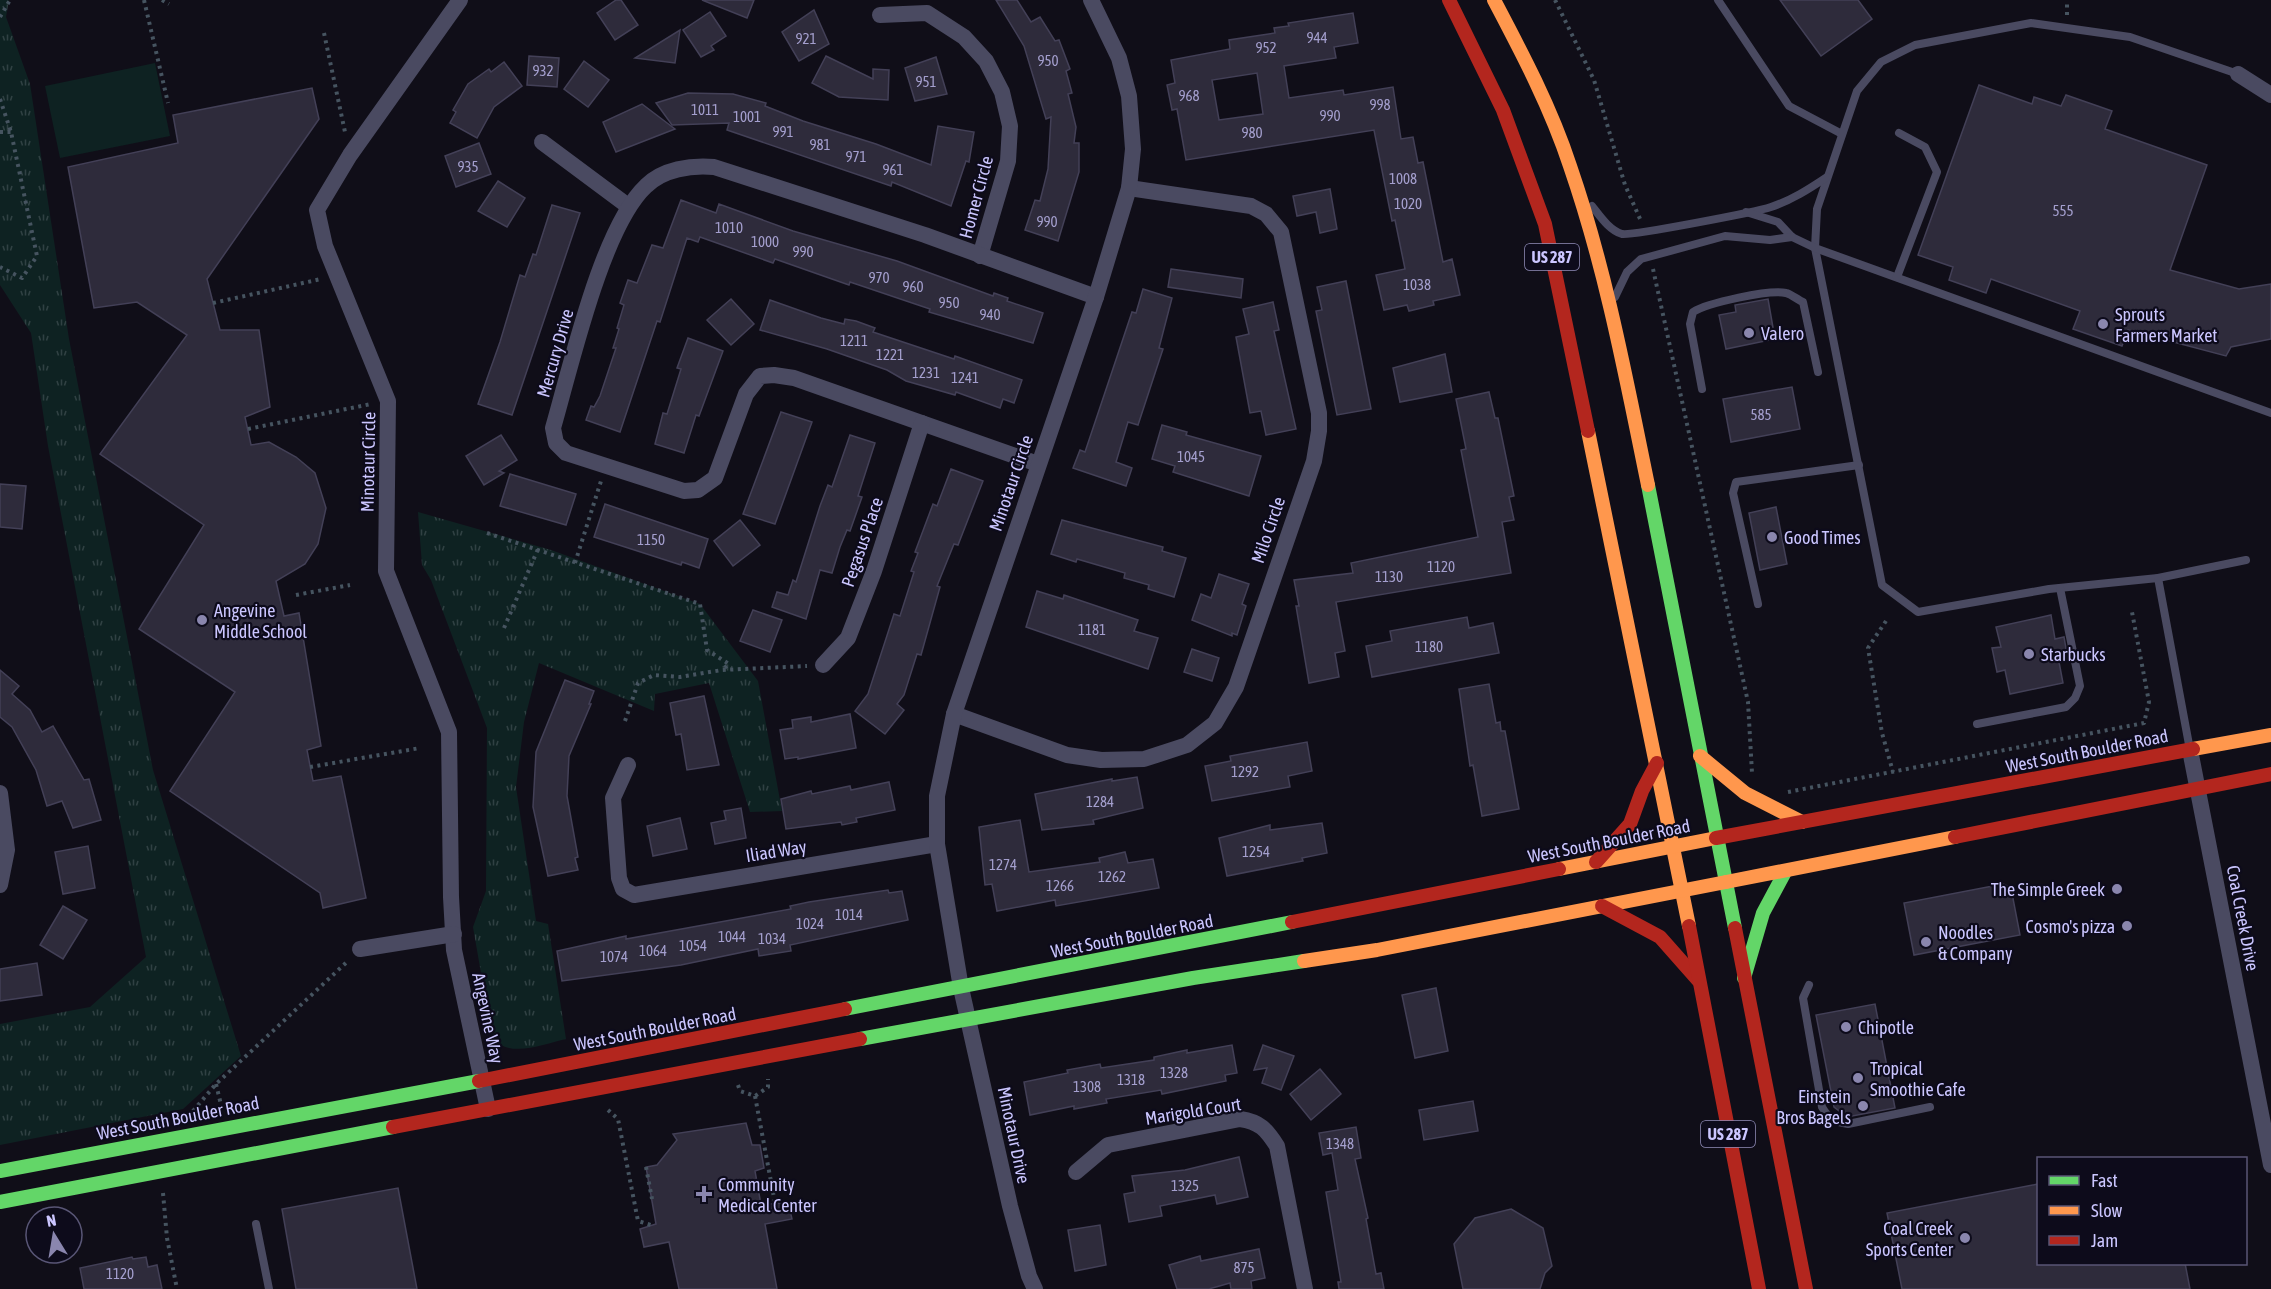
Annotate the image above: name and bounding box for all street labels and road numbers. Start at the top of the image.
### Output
street label: Homer Circle [955,153,997,241]
road number: US 287 [1525,244,1579,270]
street label: Mercury Drive [532,306,578,400]
street label: Minotaur Circle [357,412,379,512]
street label: Minotaur Circle [985,432,1037,534]
street label: Milo Circle [1247,494,1289,566]
street label: Pegasus Place [837,495,887,589]
street label: West South Boulder Road [2004,725,2170,777]
street label: West South Boulder Road [1526,815,1692,867]
street label: Iliad Way [744,836,808,866]
street label: Coal Creek Drive [2222,863,2264,973]
street label: West South Boulder Road [1049,910,1215,962]
street label: Angevine Way [468,971,508,1065]
street label: West South Boulder Road [572,1003,738,1055]
street label: Minotaur Drive [994,1085,1034,1185]
street label: West South Boulder Road [95,1092,261,1144]
street label: Marigold Court [1144,1093,1242,1129]
road number: US 287 [1701,1121,1755,1147]

